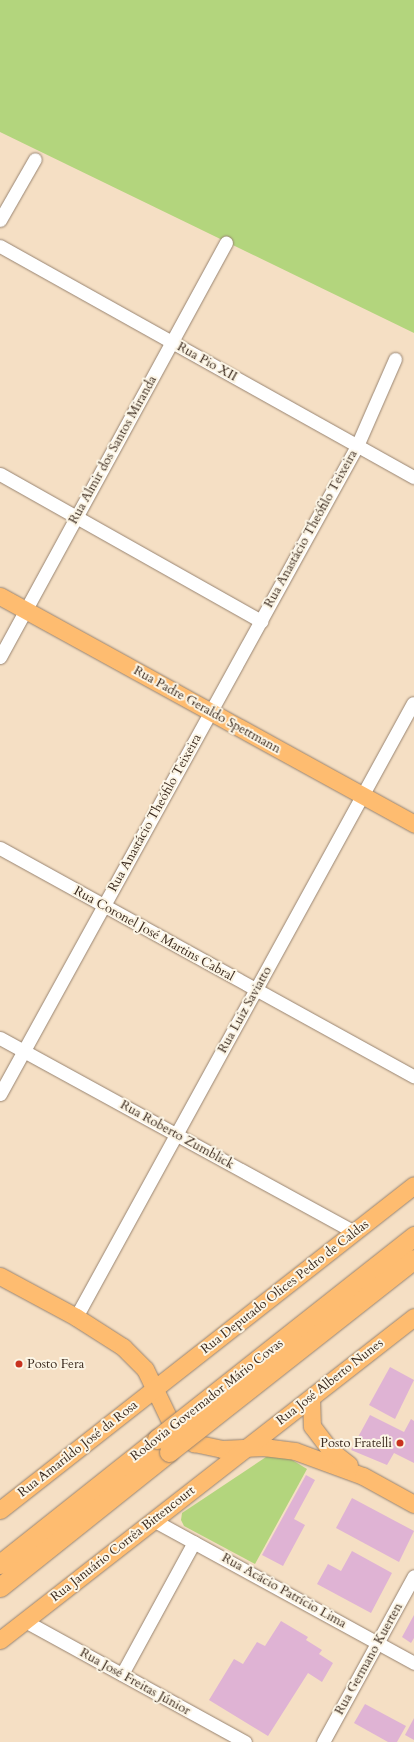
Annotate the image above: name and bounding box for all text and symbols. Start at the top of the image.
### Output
street label: Rua Pio XII [174,339,240,385]
street label: Rua Almir dos Santos Miranda [66,373,160,527]
street label: Rua Anastácio Theófilo Teixeira [261,447,361,611]
street label: Rua Padre Geraldo Spettmann [131,663,283,757]
street label: Rua Anastácio Theófilo Teixeira [105,731,205,895]
street label: Rua Coronel José Martins Cabral [71,883,237,985]
street label: Rua Luiz Saviatto [215,964,275,1056]
street label: Rua Roberto Zumblick [117,1097,237,1173]
street label: Rua Deputado Olices Pedro de Caldas [198,1217,372,1357]
street label: Rodovia Governador Mário Covas [128,1336,286,1464]
street label: Rua José Alberto Nunes [274,1336,386,1428]
place label: Posto Fera [27,1356,84,1372]
marker: Posto Fera [14,1359,24,1369]
street label: Rua Amarildo José da Rosa [15,1397,141,1501]
place label: Posto Fratelli [320,1435,392,1451]
marker: Posto Fratelli [395,1438,405,1448]
street label: Rua Januário Corrêa Bittencourt [48,1483,198,1605]
street label: Rua Acácio Patrício Lima [219,1550,349,1632]
street label: Rua Germano Kuerten [332,1600,406,1718]
street label: Rua José Freitas Júnior [77,1645,193,1719]

